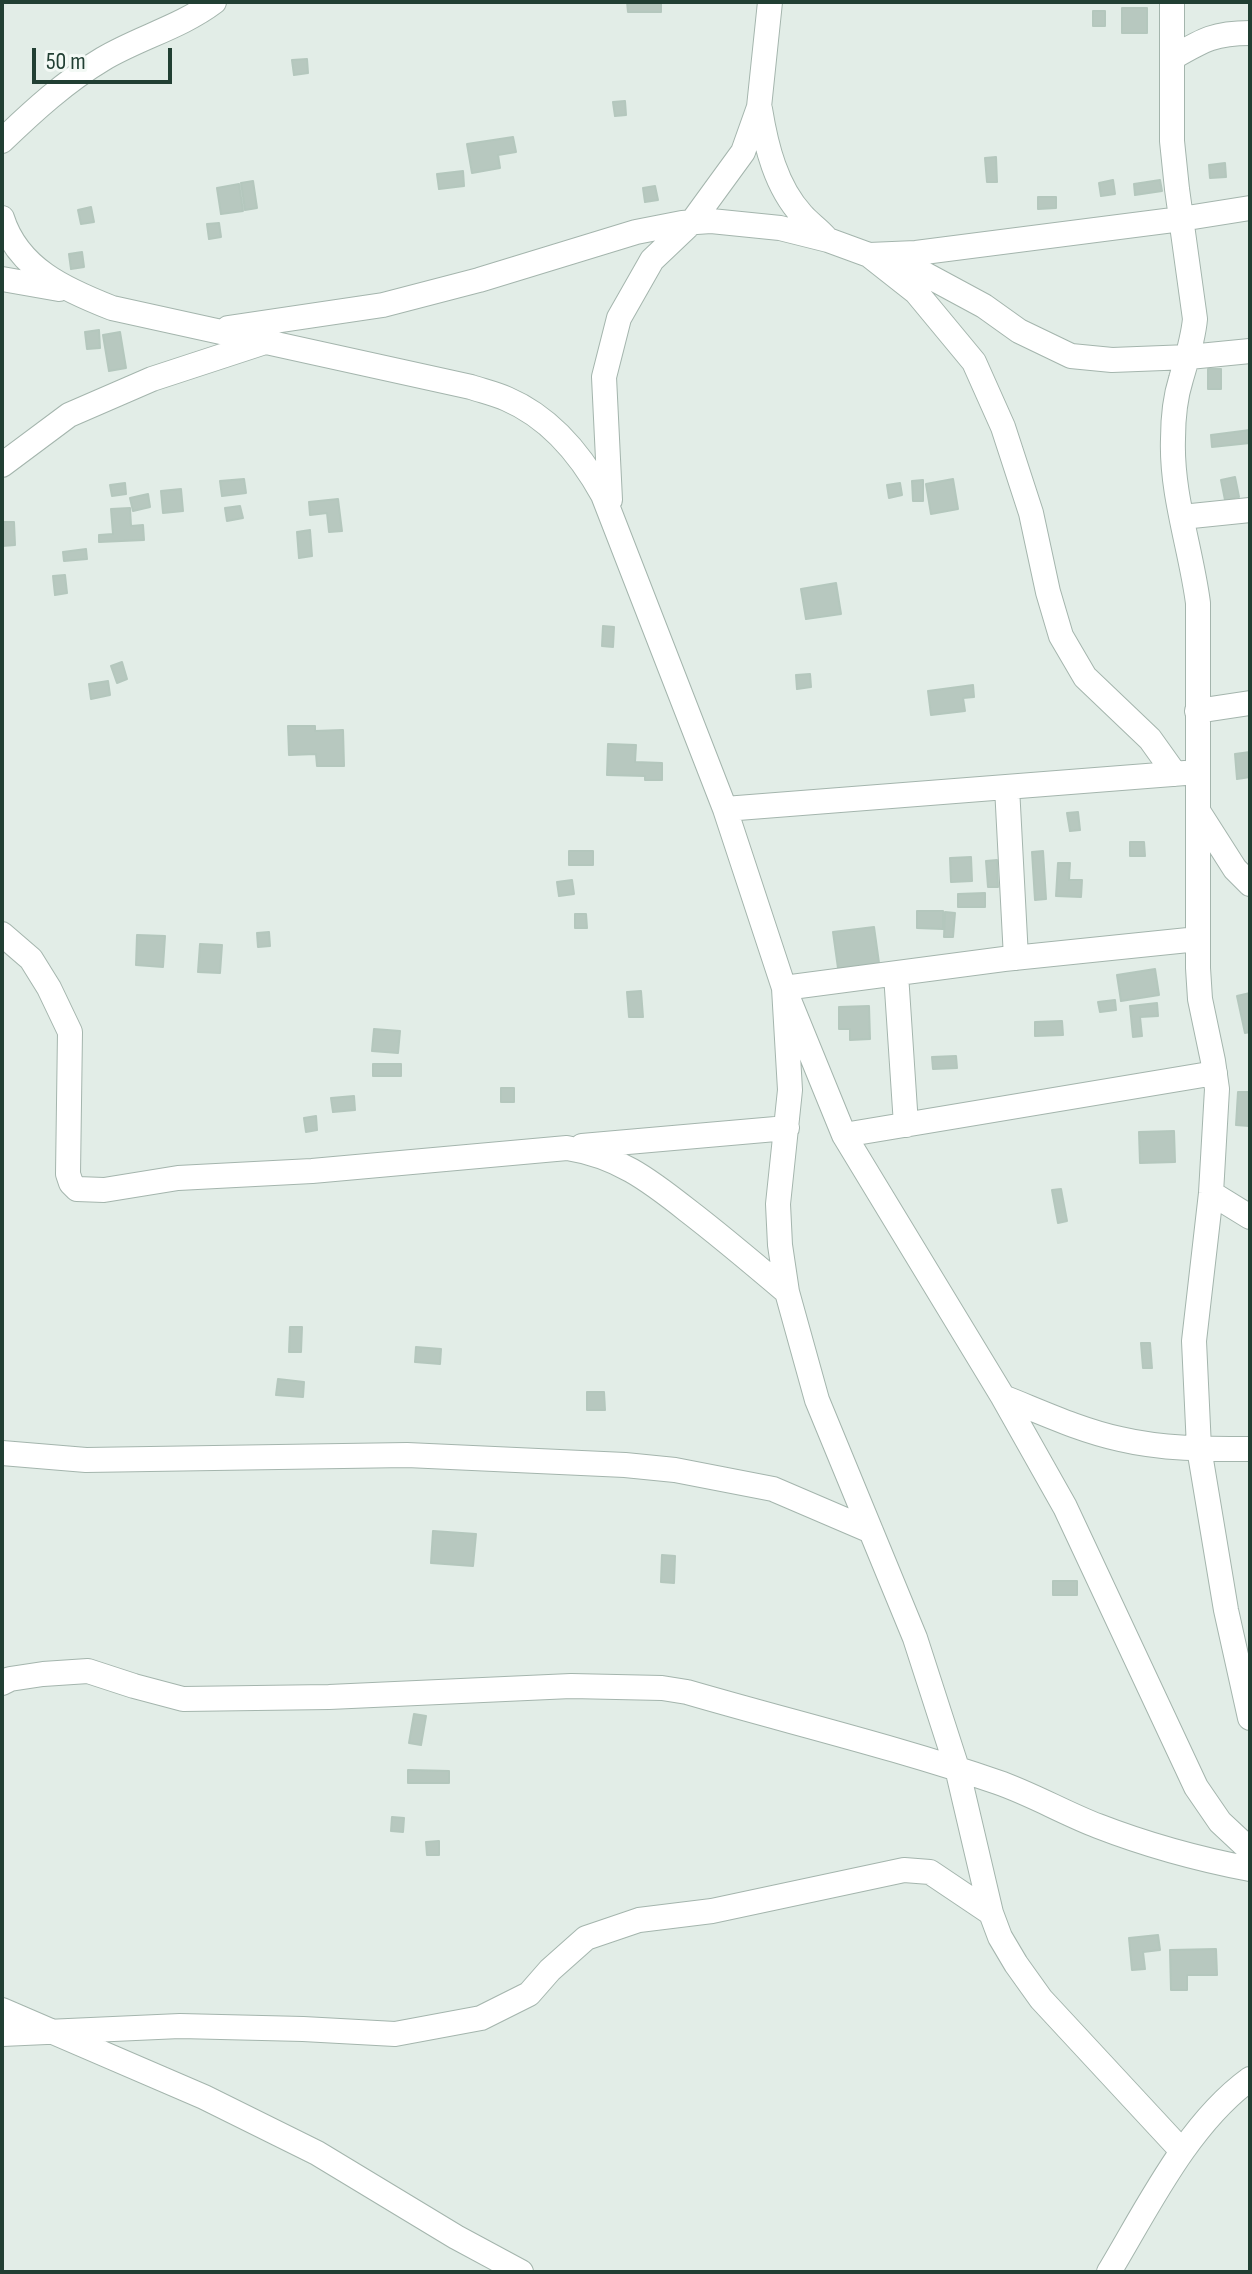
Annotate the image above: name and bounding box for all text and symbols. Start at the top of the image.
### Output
scale bar [36,32,176,82]
text: 50 m [46,47,86,76]

